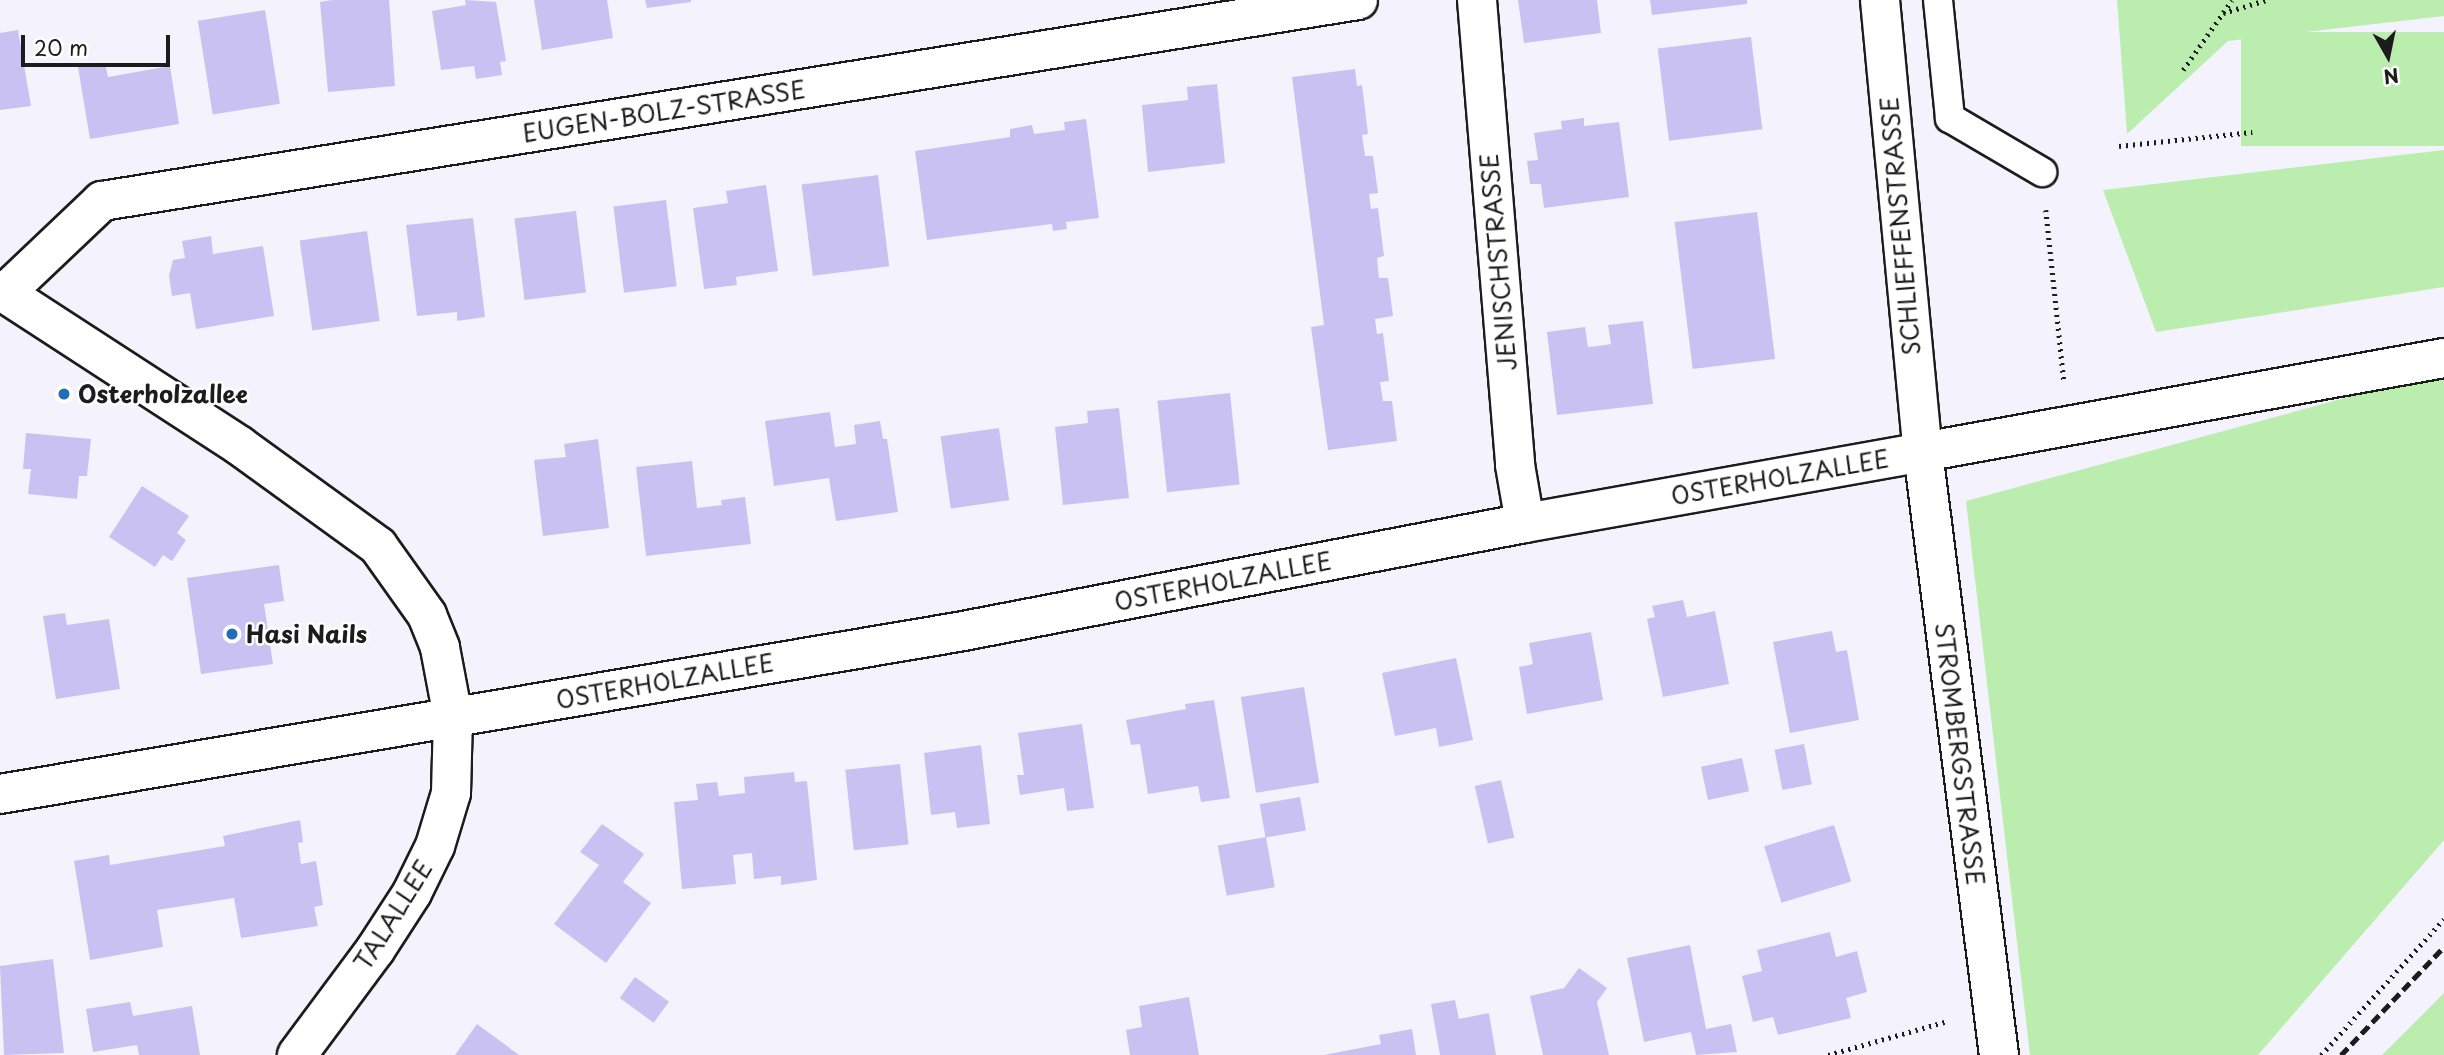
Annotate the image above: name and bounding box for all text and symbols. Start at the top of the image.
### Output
scale bar [24,21,173,65]
north arrow [2353,21,2423,91]
text: 20 m [34,31,88,63]
text: N [2382,62,2401,92]
street label: EUGEN-BOLZ-STRASSE [520,74,808,148]
street label: SCHLIEFFENSTRASSE [1874,96,1926,356]
street label: JENISCHSTRASSE [1474,152,1522,372]
place label: Osterholzallee [78,380,248,408]
marker: Osterholzallee [56,386,72,402]
street label: OSTERHOLZALLEE [1669,444,1891,510]
street label: OSTERHOLZALLEE [1112,546,1334,616]
place label: Hasi Nails [246,620,368,648]
street label: STROMBERGSTRASSE [1930,621,1990,887]
marker: Hasi Nails [224,626,240,642]
street label: OSTERHOLZALLEE [554,648,776,714]
street label: TALALLEE [348,855,438,975]

